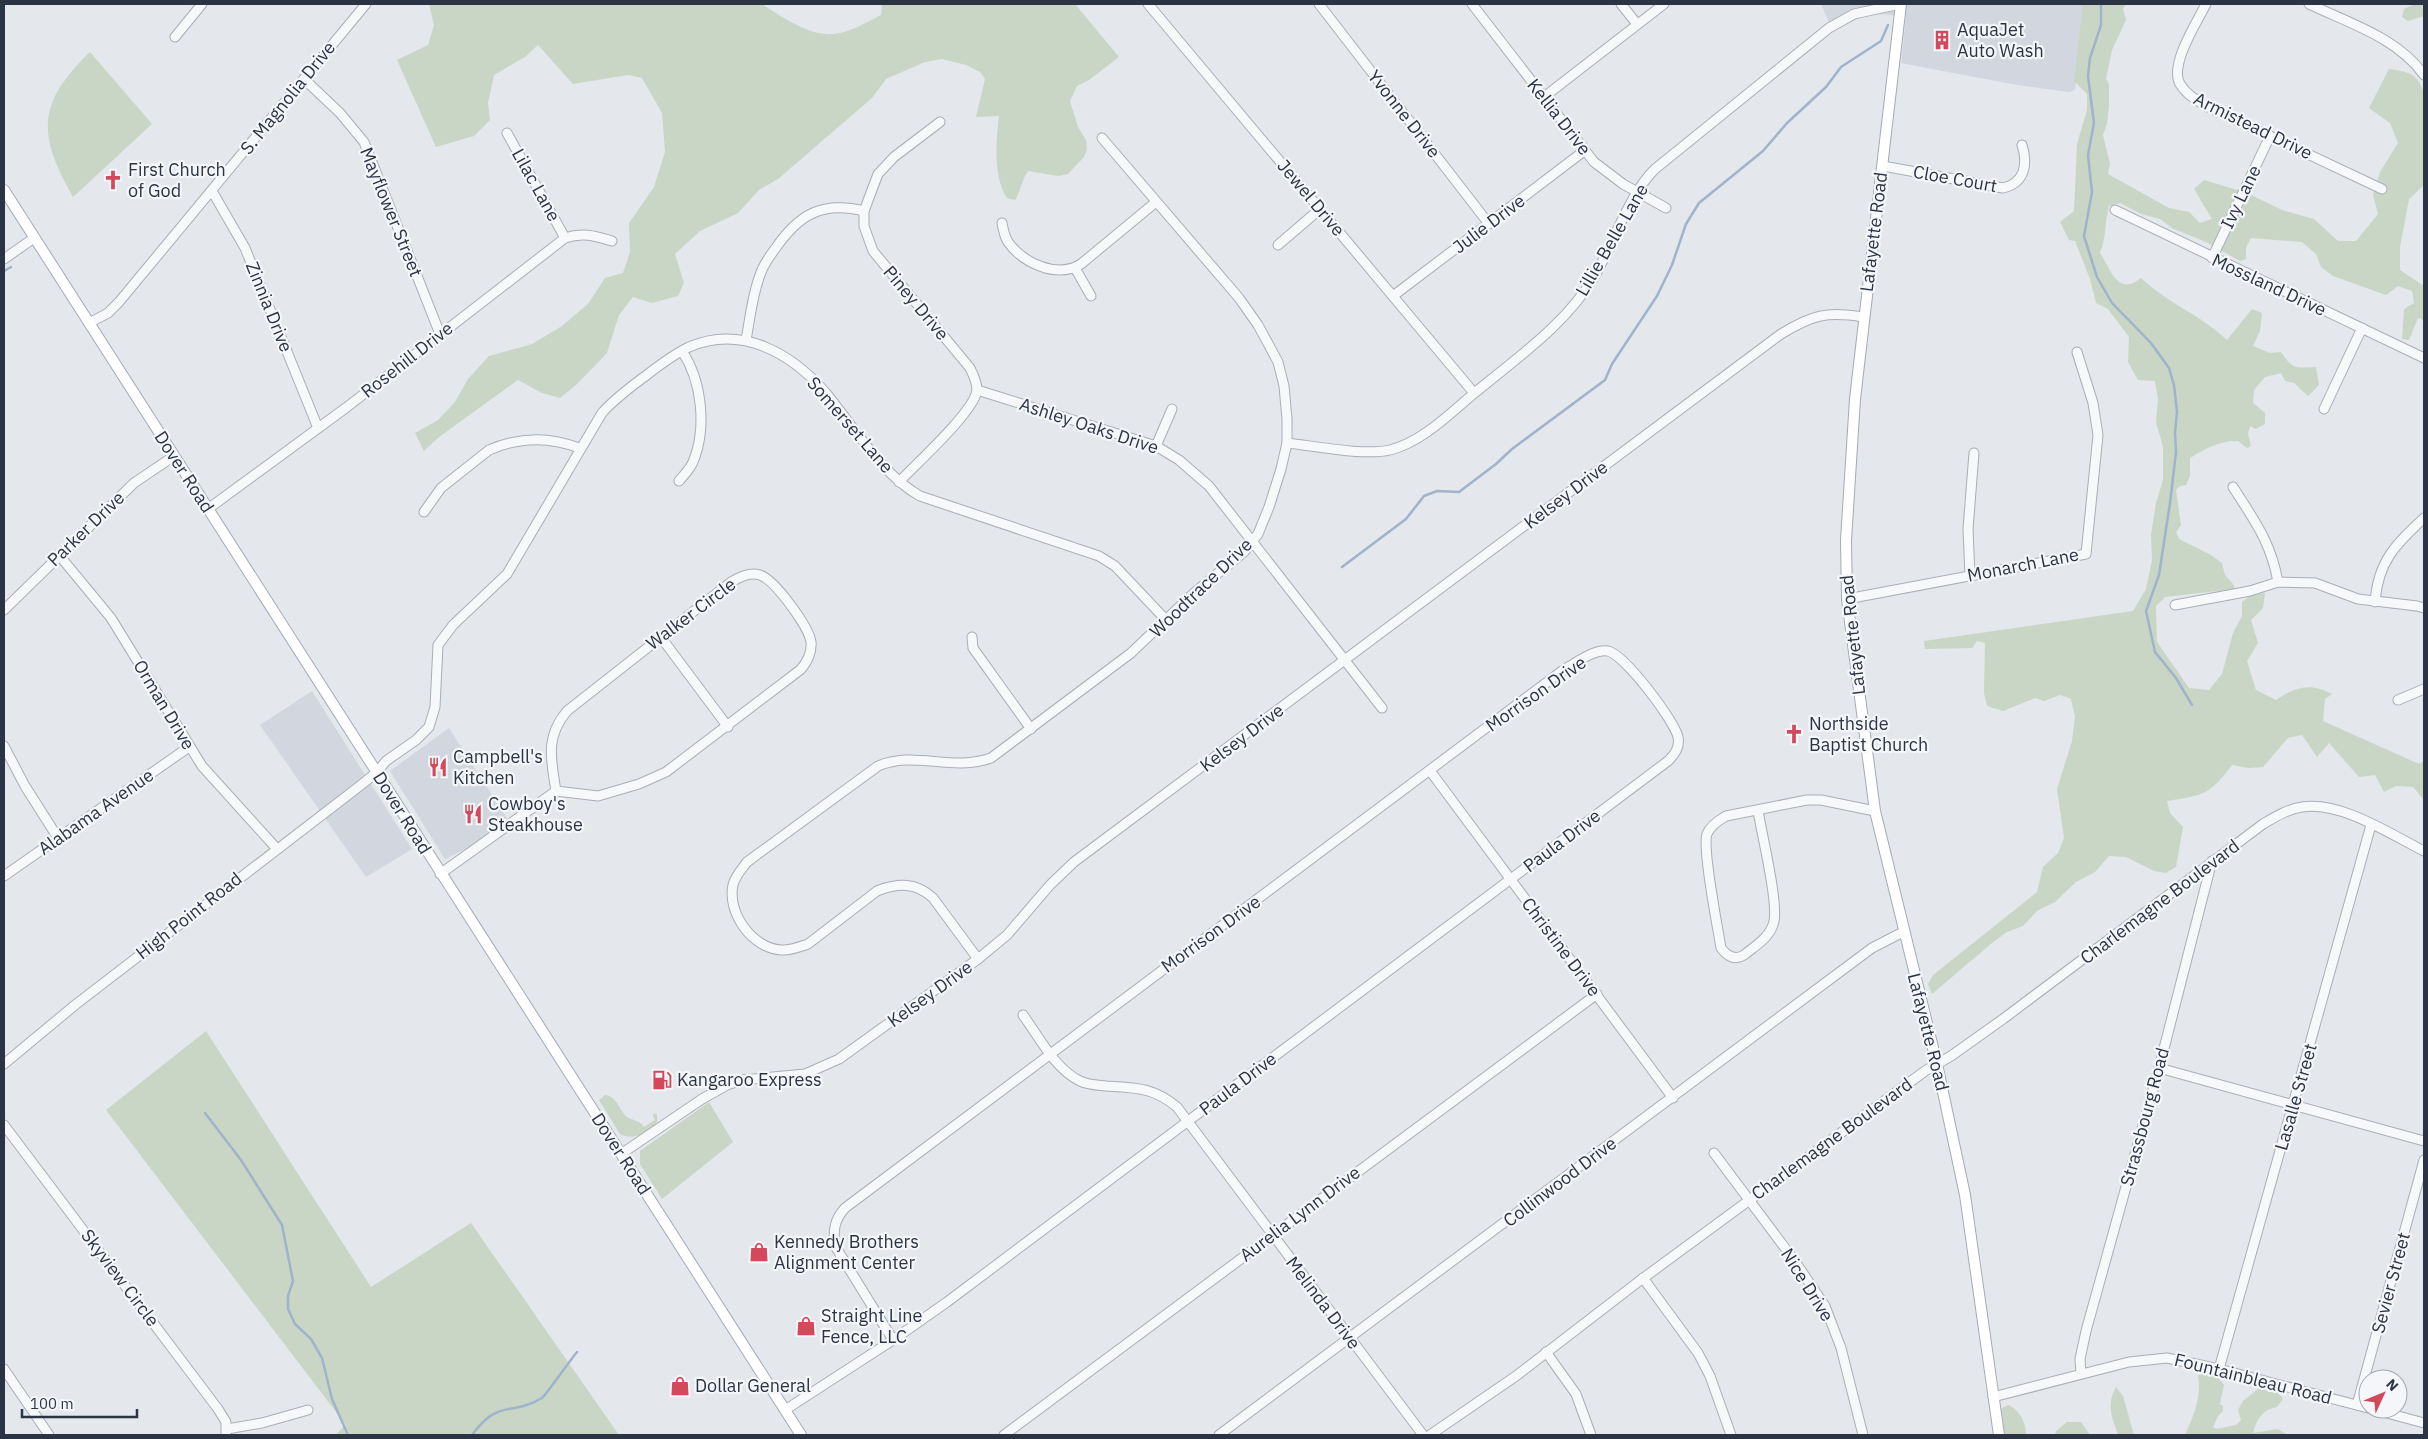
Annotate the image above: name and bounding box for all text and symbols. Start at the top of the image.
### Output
place label: AquaJet Auto Wash [1957,18,2044,62]
building icon: AquaJet Auto Wash [1931,29,1953,51]
street label: S. Magnolia Drive [235,36,340,159]
street label: Yvonne Drive [1363,65,1446,162]
street label: Kellia Drive [1522,74,1596,160]
street label: Armistead Drive [2190,87,2316,164]
street label: Mayflower Street [355,144,428,280]
street label: Lilac Lane [507,144,566,225]
street label: Jewel Drive [1273,154,1350,241]
place label: First Church of God [128,158,226,202]
street label: Cloe Court [1911,160,1999,197]
street label: Ivy Lane [2215,161,2266,232]
church icon: First Church of God [102,169,124,191]
street label: Lafayette Road [1855,171,1892,293]
street label: Lillie Belle Lane [1570,179,1653,300]
street label: Julie Drive [1448,189,1530,258]
street label: Mossland Drive [2208,248,2330,321]
street label: Zinnia Drive [241,258,298,356]
street label: Piney Drive [879,261,954,345]
street label: Rosehill Drive [356,316,457,403]
street label: Somerset Lane [802,372,899,478]
street label: Ashley Oaks Drive [1017,392,1162,459]
street label: Dover Road [149,427,219,517]
street label: Kelsey Drive [1519,455,1612,534]
street label: Parker Drive [42,486,129,571]
street label: Woodtrace Drive [1145,533,1257,642]
street label: Monarch Lane [1965,542,2081,587]
street label: Walker Circle [641,572,740,655]
street label: Lafayette Road [1835,574,1870,696]
street label: Morrison Drive [1481,650,1591,737]
street label: Orman Drive [129,656,200,754]
street label: Kelsey Drive [1195,698,1288,777]
place label: Northside Baptist Church [1809,712,1928,756]
church icon: Northside Baptist Church [1783,723,1805,745]
place label: Campbell's Kitchen [453,745,543,789]
restaurant icon: Campbell's Kitchen [427,756,449,778]
street label: Alabama Avenue [34,763,158,860]
street label: Dover Road [368,767,437,858]
place label: Cowboy's Steakhouse [488,792,583,836]
restaurant icon: Cowboy's Steakhouse [462,803,484,825]
street label: Paula Drive [1518,804,1605,877]
street label: Charlemagne Boulevard [2075,834,2244,969]
street label: High Point Road [131,867,246,964]
street label: Morrison Drive [1156,890,1265,977]
street label: Christine Drive [1517,893,1606,1001]
street label: Kelsey Drive [883,955,977,1032]
street label: Lafayette Road [1903,971,1954,1093]
street label: Lasalle Street [2269,1041,2322,1153]
street label: Strassbourg Road [2115,1045,2174,1189]
street label: Paula Drive [1194,1047,1281,1120]
place label: Kangaroo Express [677,1068,822,1091]
fuel station icon: Kangaroo Express [651,1069,673,1091]
street label: Charlemagne Boulevard [1747,1072,1917,1205]
street label: Dover Road [586,1109,656,1199]
street label: Collinwood Drive [1498,1131,1621,1232]
street label: Aurelia Lynn Drive [1235,1161,1365,1266]
street label: Skyview Circle [76,1224,165,1331]
place label: Kennedy Brothers Alignment Center [774,1230,919,1274]
street label: Sevier Street [2366,1230,2415,1336]
shop icon: Kennedy Brothers Alignment Center [748,1241,770,1263]
street label: Nice Drive [1776,1244,1839,1326]
street label: Melinda Drive [1281,1252,1366,1354]
place label: Straight Line Fence, LLC [821,1304,922,1348]
shop icon: Straight Line Fence, LLC [795,1315,817,1337]
street label: Fountainbleau Road [2172,1348,2334,1409]
north arrow [2358,1369,2408,1419]
place label: Dollar General [695,1374,811,1397]
shop icon: Dollar General [669,1375,691,1397]
text: N [2382,1375,2402,1395]
scale bar [22,1386,138,1418]
text: 100 m [30,1394,74,1413]

